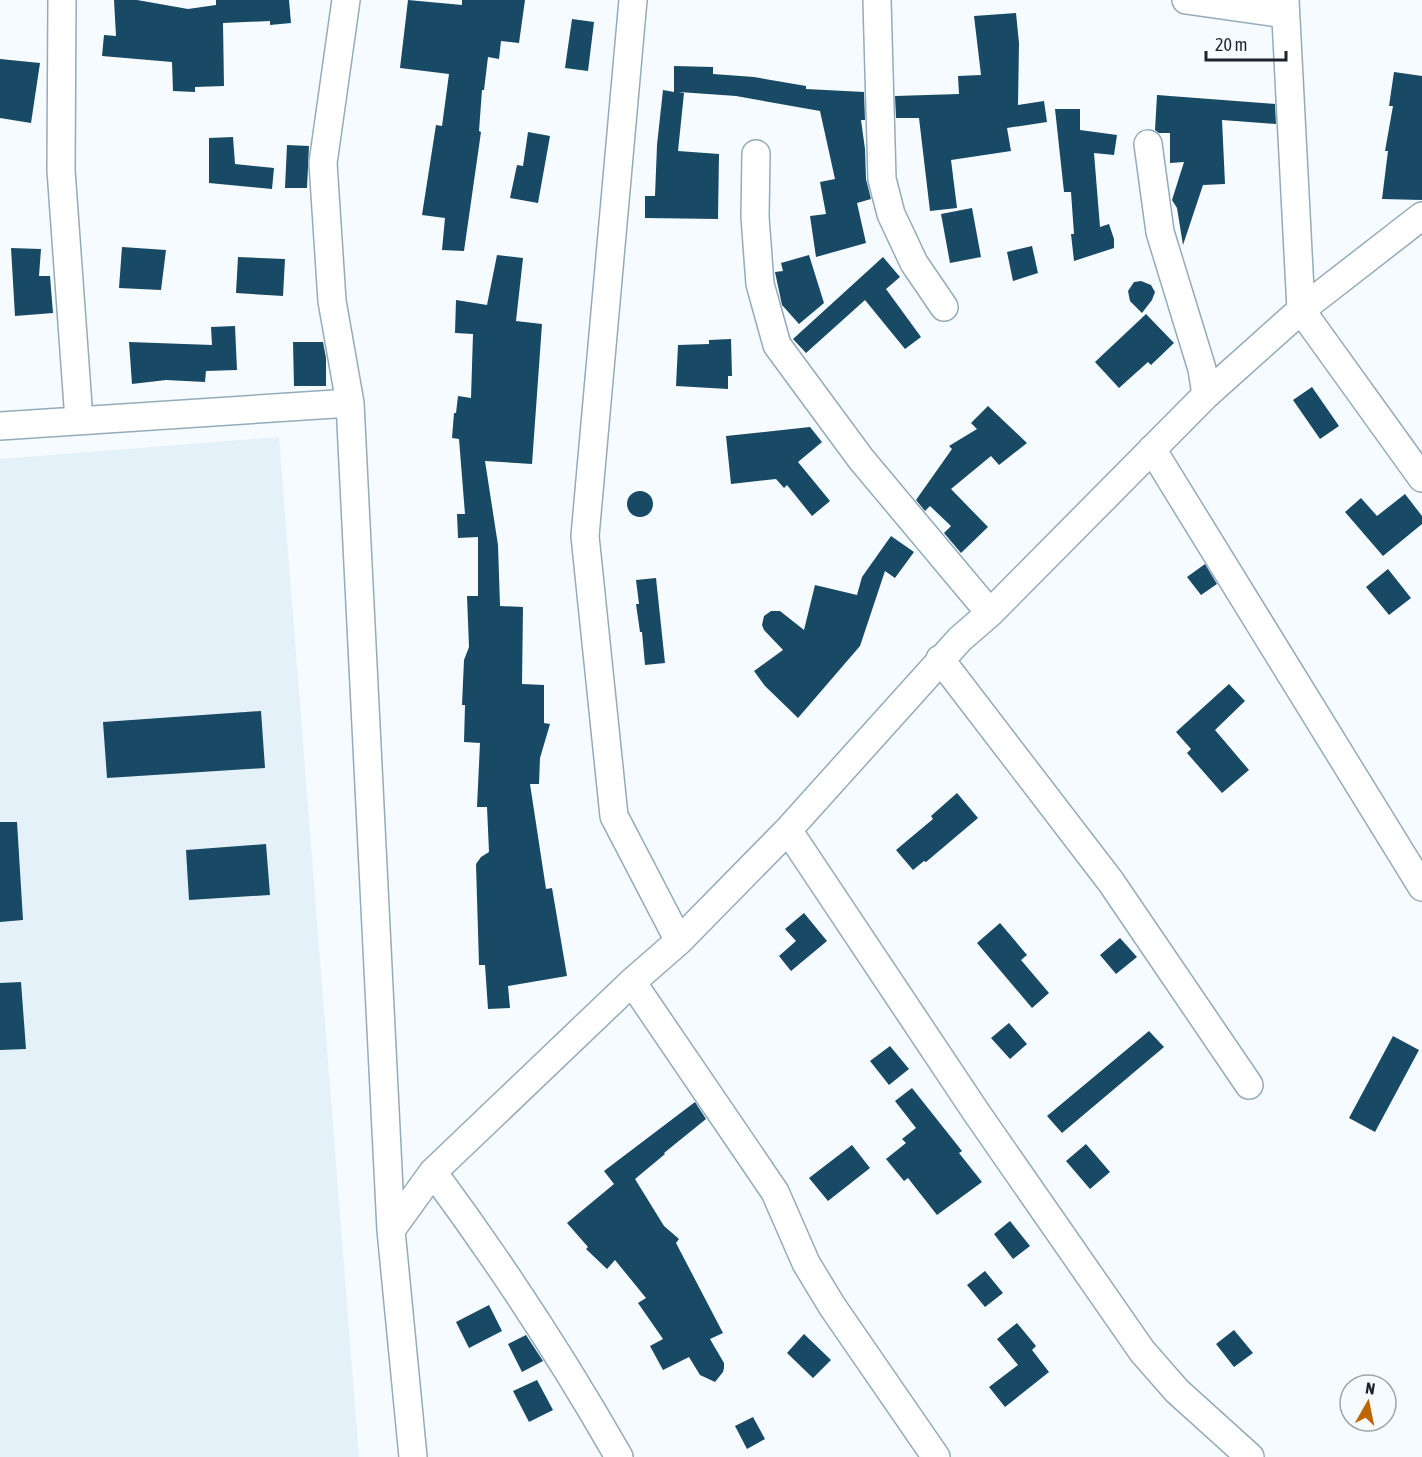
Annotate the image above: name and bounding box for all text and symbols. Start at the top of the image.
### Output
scale bar [1206,24,1286,62]
text: 20 m [1215,34,1247,55]
north arrow [1338,1373,1398,1433]
text: N [1364,1379,1376,1398]

